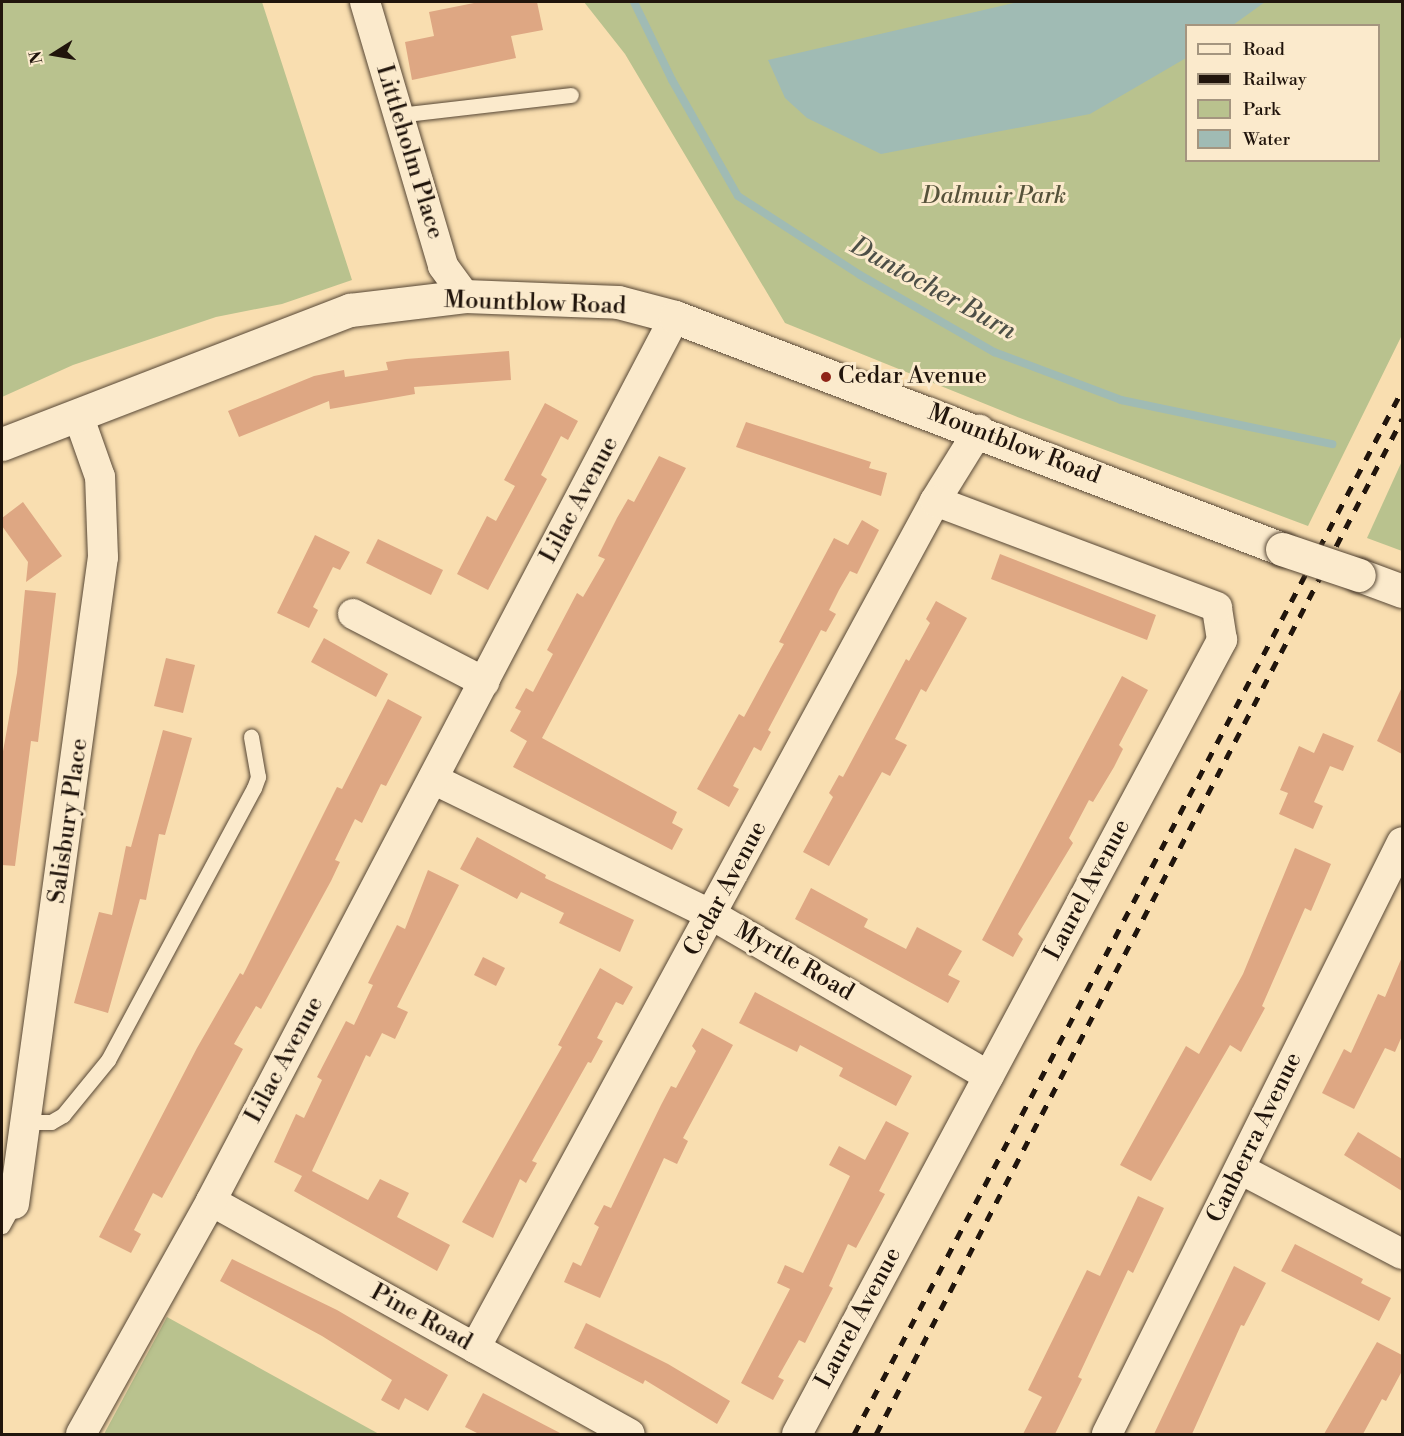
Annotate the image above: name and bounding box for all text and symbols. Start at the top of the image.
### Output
north arrow [24,24,84,84]
legend [1185,24,1380,162]
text: Road [1243,38,1285,61]
text: N [25,49,47,66]
street label: Littleholm Place [369,61,449,243]
text: Railway [1243,68,1306,91]
text: Park [1243,98,1280,121]
text: Water [1243,128,1290,151]
park label: Dalmuir Park [922,183,1066,211]
water label: Duntocher Burn [845,231,1021,347]
street label: Mountblow Road [443,286,627,322]
place label: Cedar Avenue [838,363,987,391]
marker: Cedar Avenue [819,370,833,384]
street label: Mountblow Road [924,399,1104,491]
street label: Lilac Avenue [535,432,625,568]
street label: Salisbury Place [43,737,95,905]
street label: Laurel Avenue [1039,815,1137,965]
street label: Cedar Avenue [678,817,774,961]
street label: Myrtle Road [729,916,859,1008]
street label: Lilac Avenue [240,992,330,1128]
street label: Canberra Avenue [1201,1048,1309,1228]
street label: Laurel Avenue [810,1243,908,1393]
street label: Pine Road [365,1278,477,1358]

